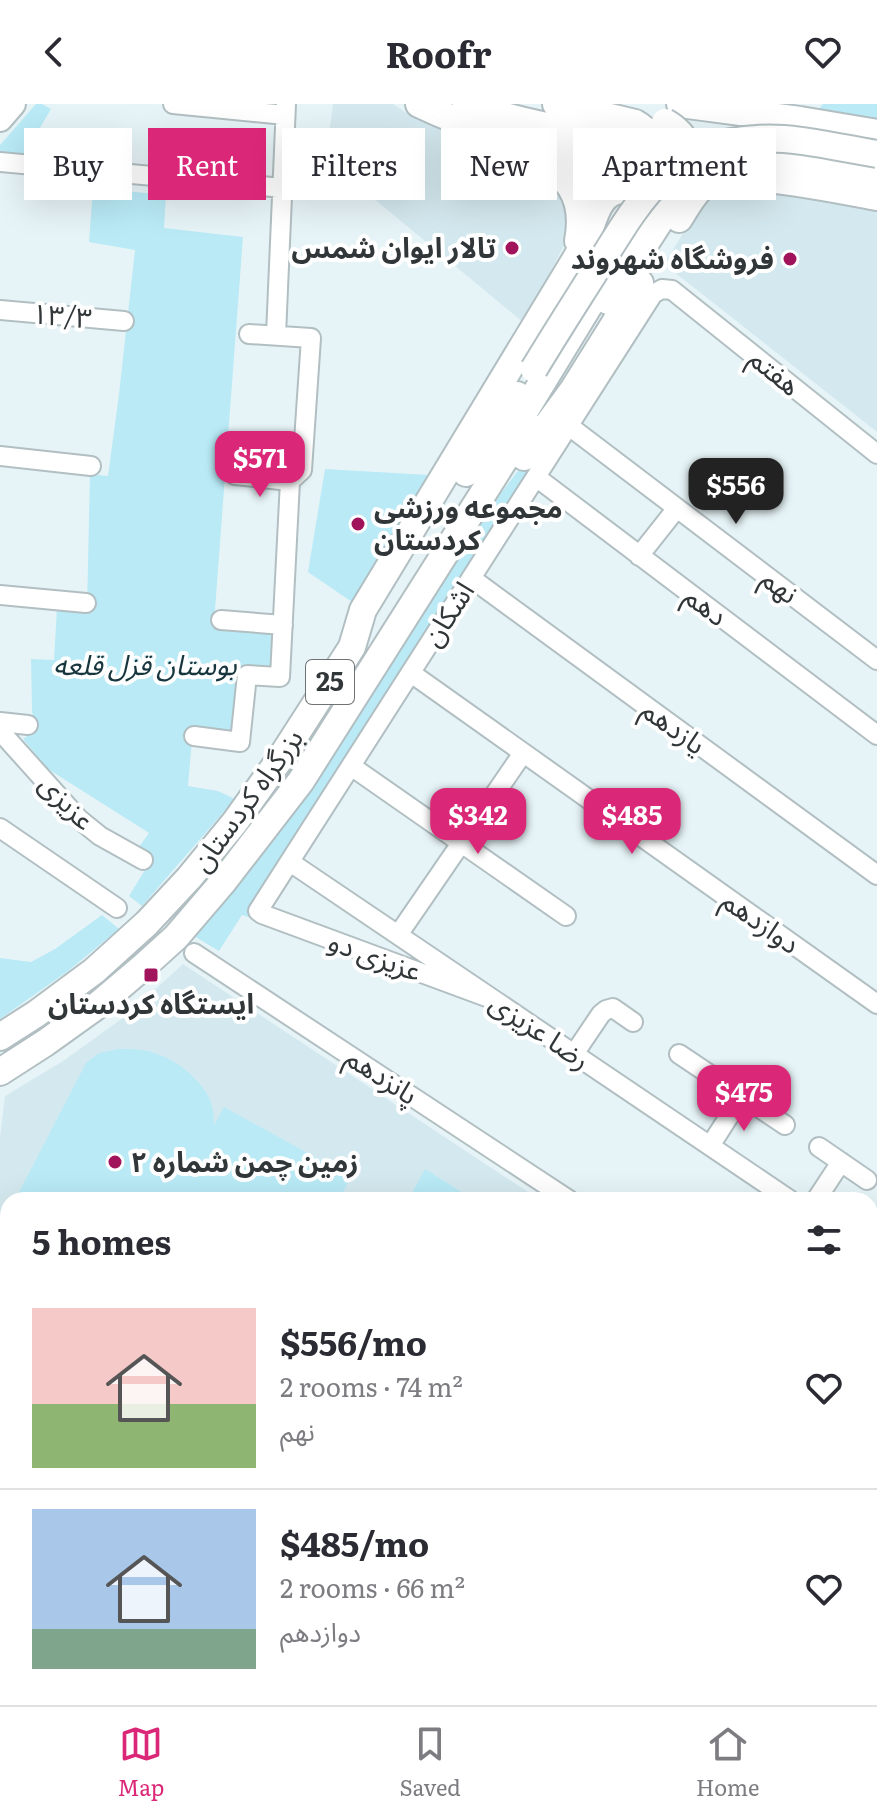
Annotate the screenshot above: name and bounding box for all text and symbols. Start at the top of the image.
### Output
text: Roofr [386,26,491,79]
icon: back [32,30,76,74]
icon: heart [801,30,845,74]
chip: Buy [24,128,132,200]
chip: Rent [148,128,266,200]
chip: Filters [282,128,425,200]
chip: New [441,128,557,200]
chip: Apartment [573,128,776,200]
place label: تالار ایوان شمس [292,225,496,267]
place label: فروشگاه شهروند [571,236,774,278]
marker: تالار ایوان شمس [503,239,521,257]
marker: فروشگاه شهروند [781,250,799,268]
street label: ۱۳/۳ [30,290,94,338]
street label: هفتم [739,336,811,407]
pin: $571 [213,431,307,499]
text: $571 [233,437,287,476]
pin: $556 [689,458,783,526]
text: $556 [707,464,765,503]
place label: مجموعه ورزشی کردستان [374,485,563,559]
marker: مجموعه ورزشی کردستان [349,515,367,533]
street label: نهم [752,556,809,615]
street label: اشکان [410,572,483,654]
street label: دهم [675,574,738,637]
park label: بوستان قزل قلعه [53,642,237,684]
road number: 25 [306,660,354,704]
street label: یازدهم [632,687,716,766]
street label: بزرگراه کردستان [179,718,312,879]
street label: عزیزی [31,763,106,839]
pin: $342 [431,788,525,856]
pin: $485 [585,788,679,856]
text: $342 [448,794,508,833]
text: $485 [602,794,662,833]
street label: دوازدهم [713,878,810,965]
street label: عزیزی دو [323,918,428,990]
marker: ایستگاه کردستان [142,966,160,984]
street label: رضا عزیزی [482,980,600,1078]
place label: ایستگاه کردستان [48,981,254,1023]
street label: پانزدهم [337,1035,428,1116]
pin: $475 [697,1065,791,1133]
text: $475 [715,1071,773,1110]
place label: زمین چمن شماره ۲ [131,1139,359,1181]
marker: زمین چمن شماره ۲ [106,1153,124,1171]
text: 5 homes [32,1215,171,1265]
icon: filters [802,1218,846,1262]
text: $556/mo [280,1316,427,1366]
icon: home [96,1340,192,1436]
text: 2 rooms · 74 m² [280,1366,463,1405]
icon: heart [802,1366,846,1410]
text: نهم [280,1410,315,1449]
text: $485/mo [280,1517,429,1567]
icon: home [96,1541,192,1637]
text: 2 rooms · 66 m² [280,1567,465,1606]
icon: heart [802,1567,846,1611]
text: دوازدهم [280,1611,361,1650]
tab: Map [118,1722,164,1803]
tab: Saved [400,1722,461,1803]
tab: Home [696,1722,759,1803]

